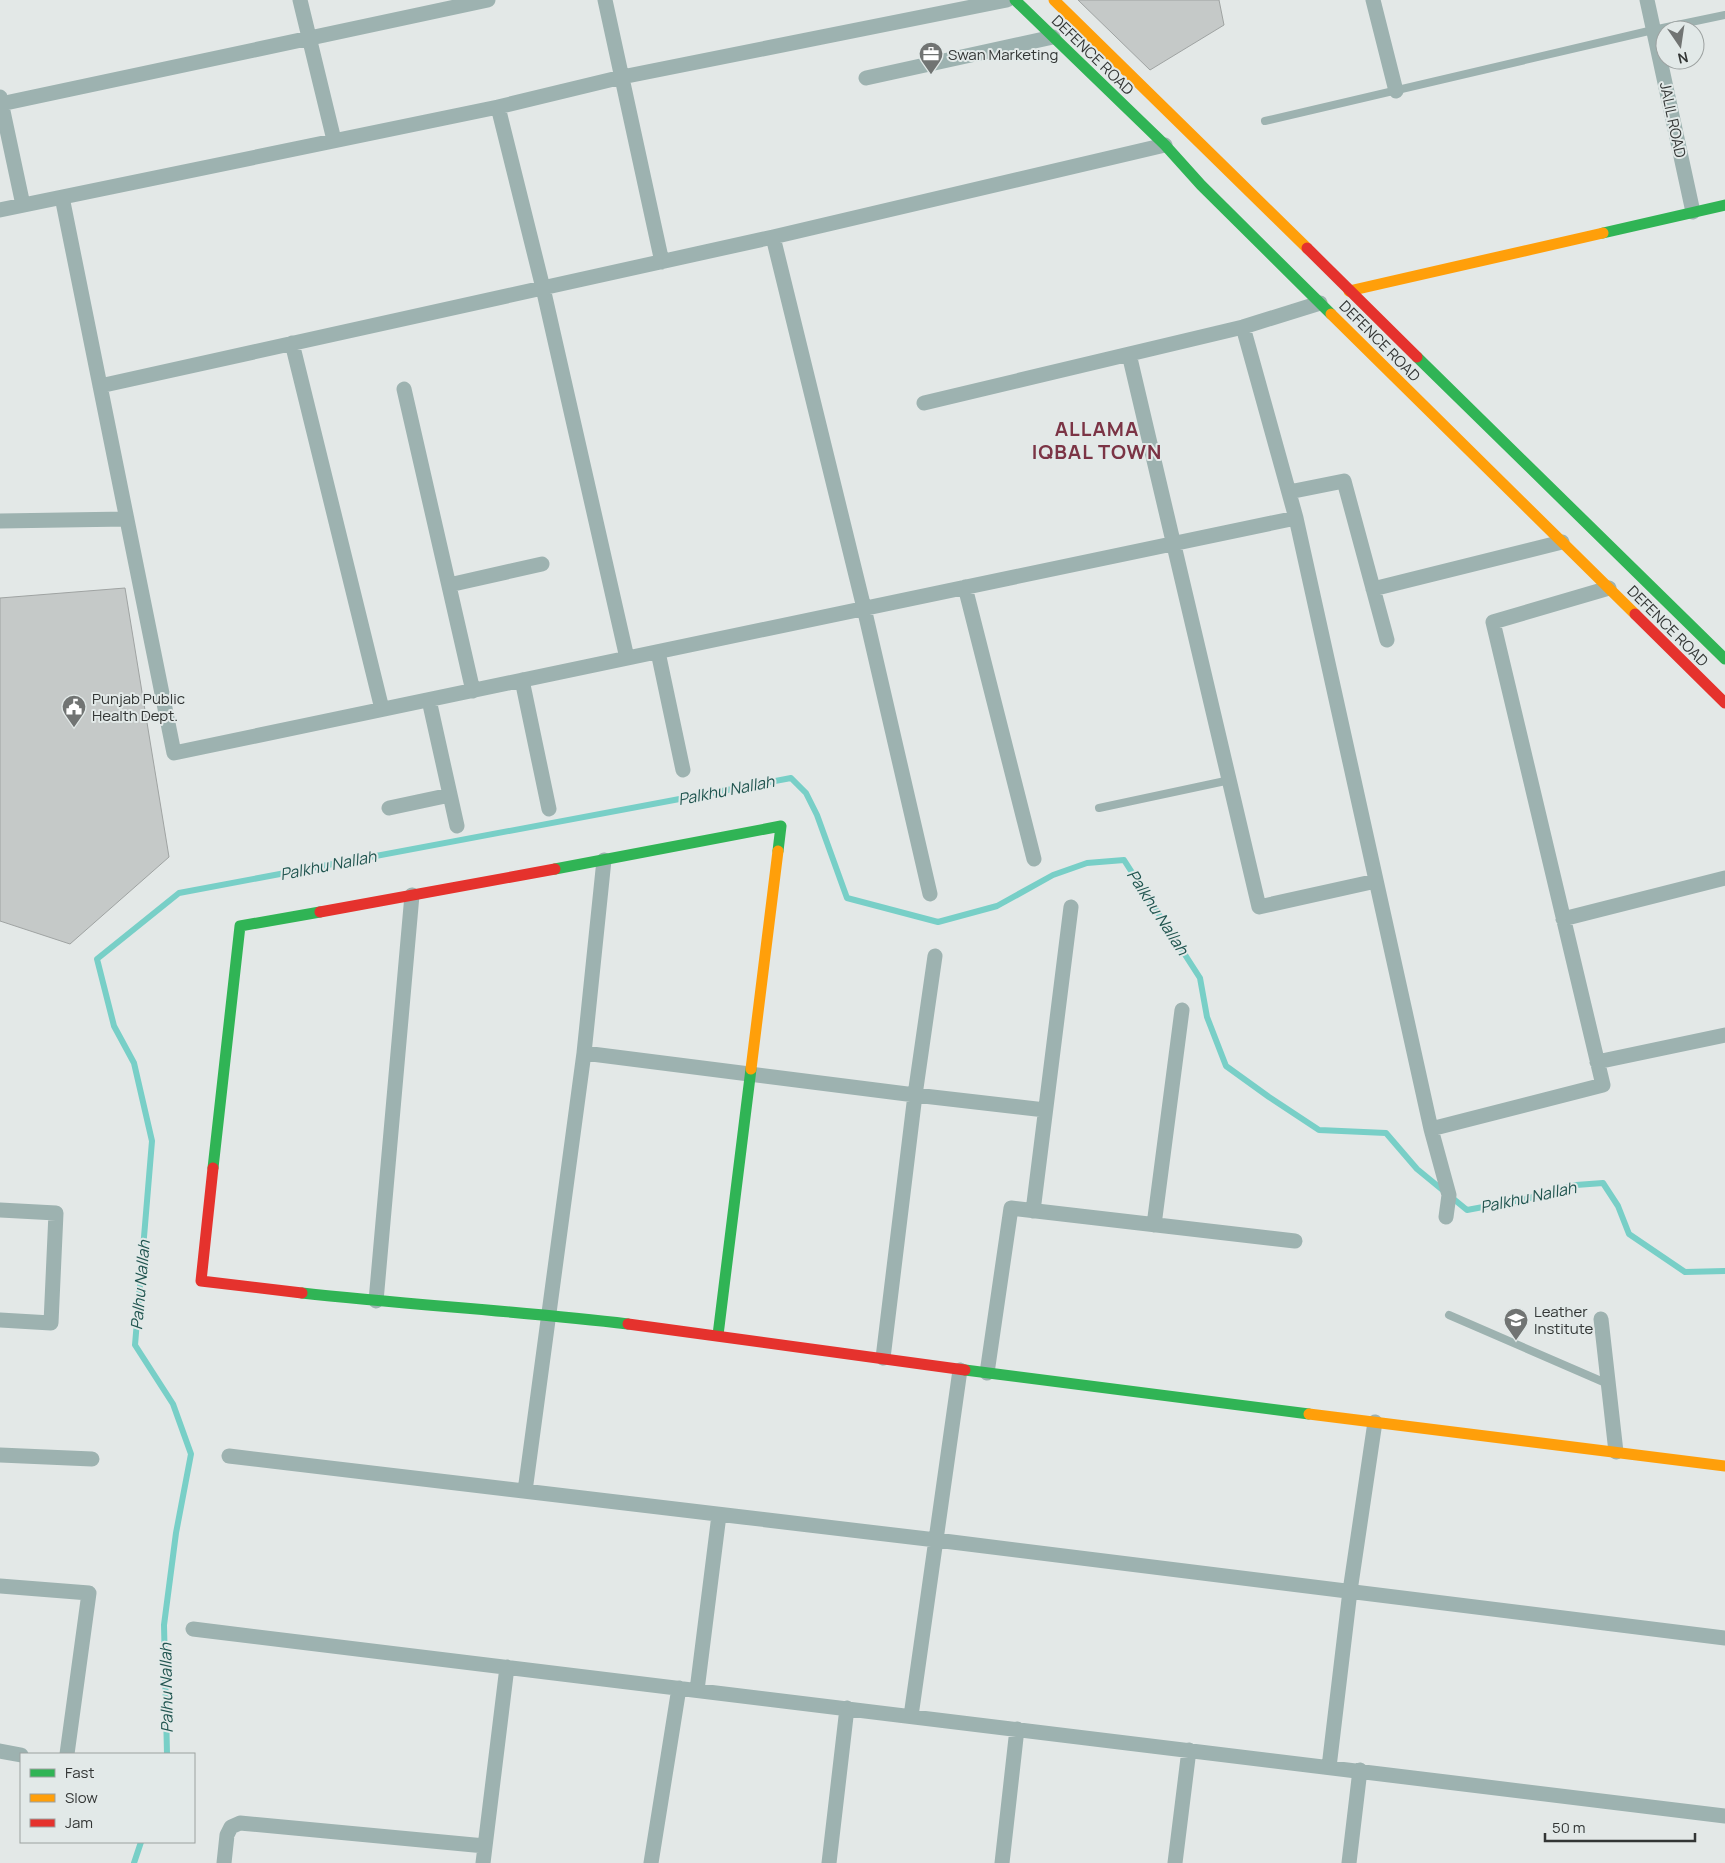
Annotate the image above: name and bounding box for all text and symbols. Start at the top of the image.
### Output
street label: DEFENCE ROAD [1047,10,1139,100]
north arrow [1655,20,1705,70]
office icon: Swan Marketing [918,41,944,75]
place label: Swan Marketing [948,44,1058,65]
text: N [1676,48,1690,69]
street label: JALIL ROAD [1655,80,1691,160]
street label: DEFENCE ROAD [1335,296,1425,386]
district label: ALLAMA IQBAL TOWN [1032,415,1162,465]
street label: DEFENCE ROAD [1623,581,1713,671]
place label: Punjab Public Health Dept. [92,688,185,726]
public building icon: Punjab Public Health Dept. [61,694,87,728]
water label: Palkhu Nallah [676,770,777,810]
water label: Palkhu Nallah [278,845,379,885]
water label: Palkhu Nallah [1122,865,1194,959]
water label: Palkhu Nallah [1478,1176,1579,1218]
water label: Palhu Nallah [125,1239,155,1331]
place label: Leather Institute [1534,1301,1593,1339]
school or university icon: Leather Institute [1503,1307,1529,1341]
water label: Palhu Nallah [154,1642,178,1733]
legend [20,1753,195,1843]
text: Fast [65,1762,94,1783]
text: Slow [65,1787,98,1808]
scale bar [1545,1810,1695,1842]
text: Jam [65,1812,93,1833]
text: 50 m [1552,1817,1586,1838]

